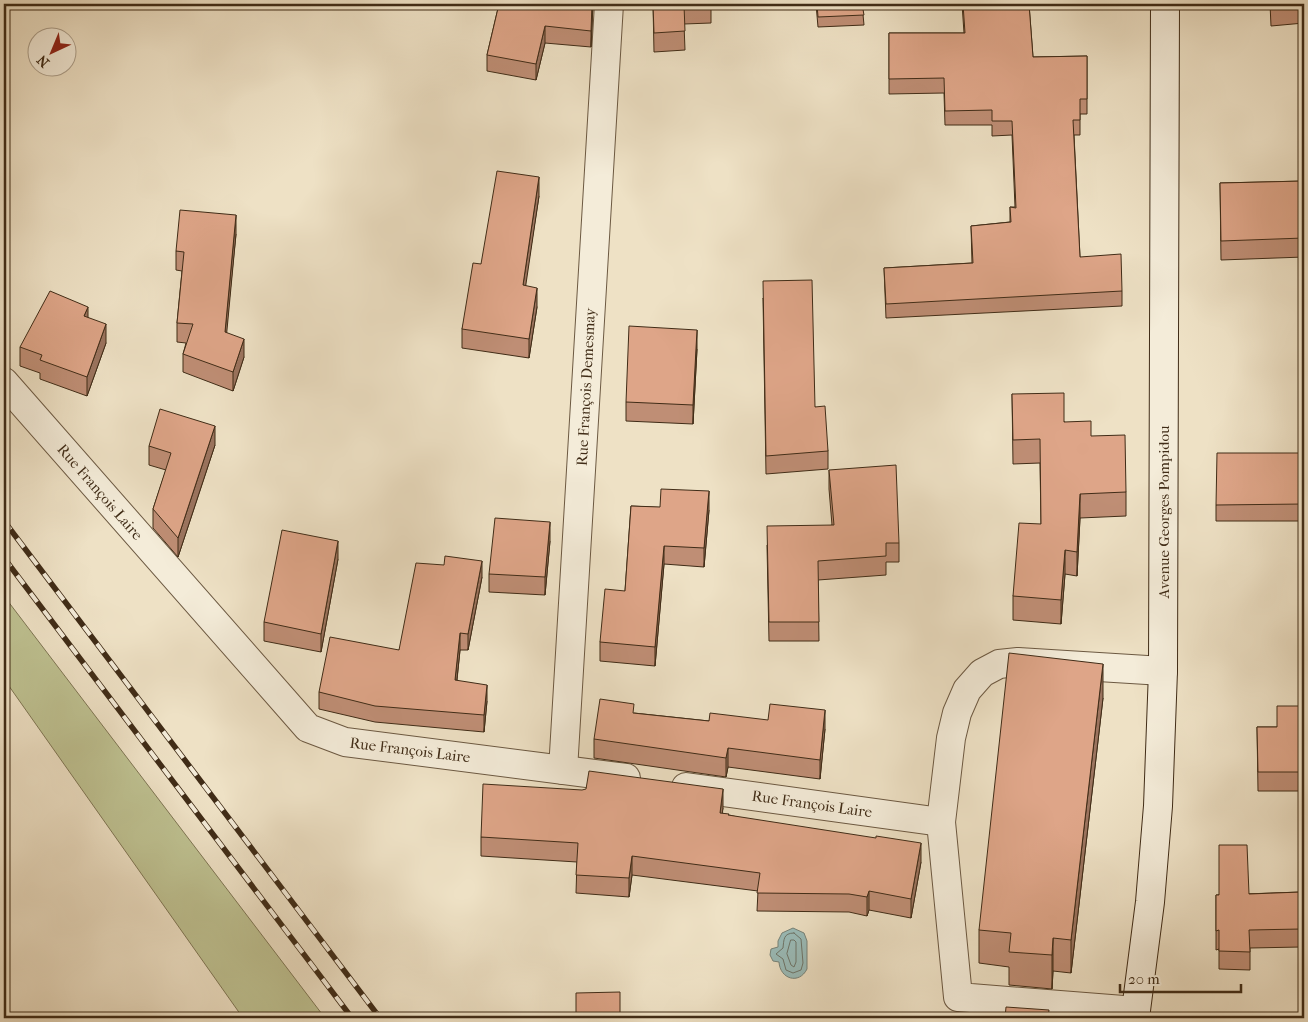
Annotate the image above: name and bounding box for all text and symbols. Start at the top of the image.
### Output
north arrow [28,28,78,78]
text: N [33,51,53,71]
street label: Rue François Demesmay [573,306,599,467]
street label: Avenue Georges Pompidou [1155,425,1173,599]
street label: Rue François Laire [53,440,147,544]
street label: Rue François Laire [349,734,472,766]
street label: Rue François Laire [751,787,874,821]
scale bar [1120,962,1242,994]
text: 20 m [1128,970,1160,988]

